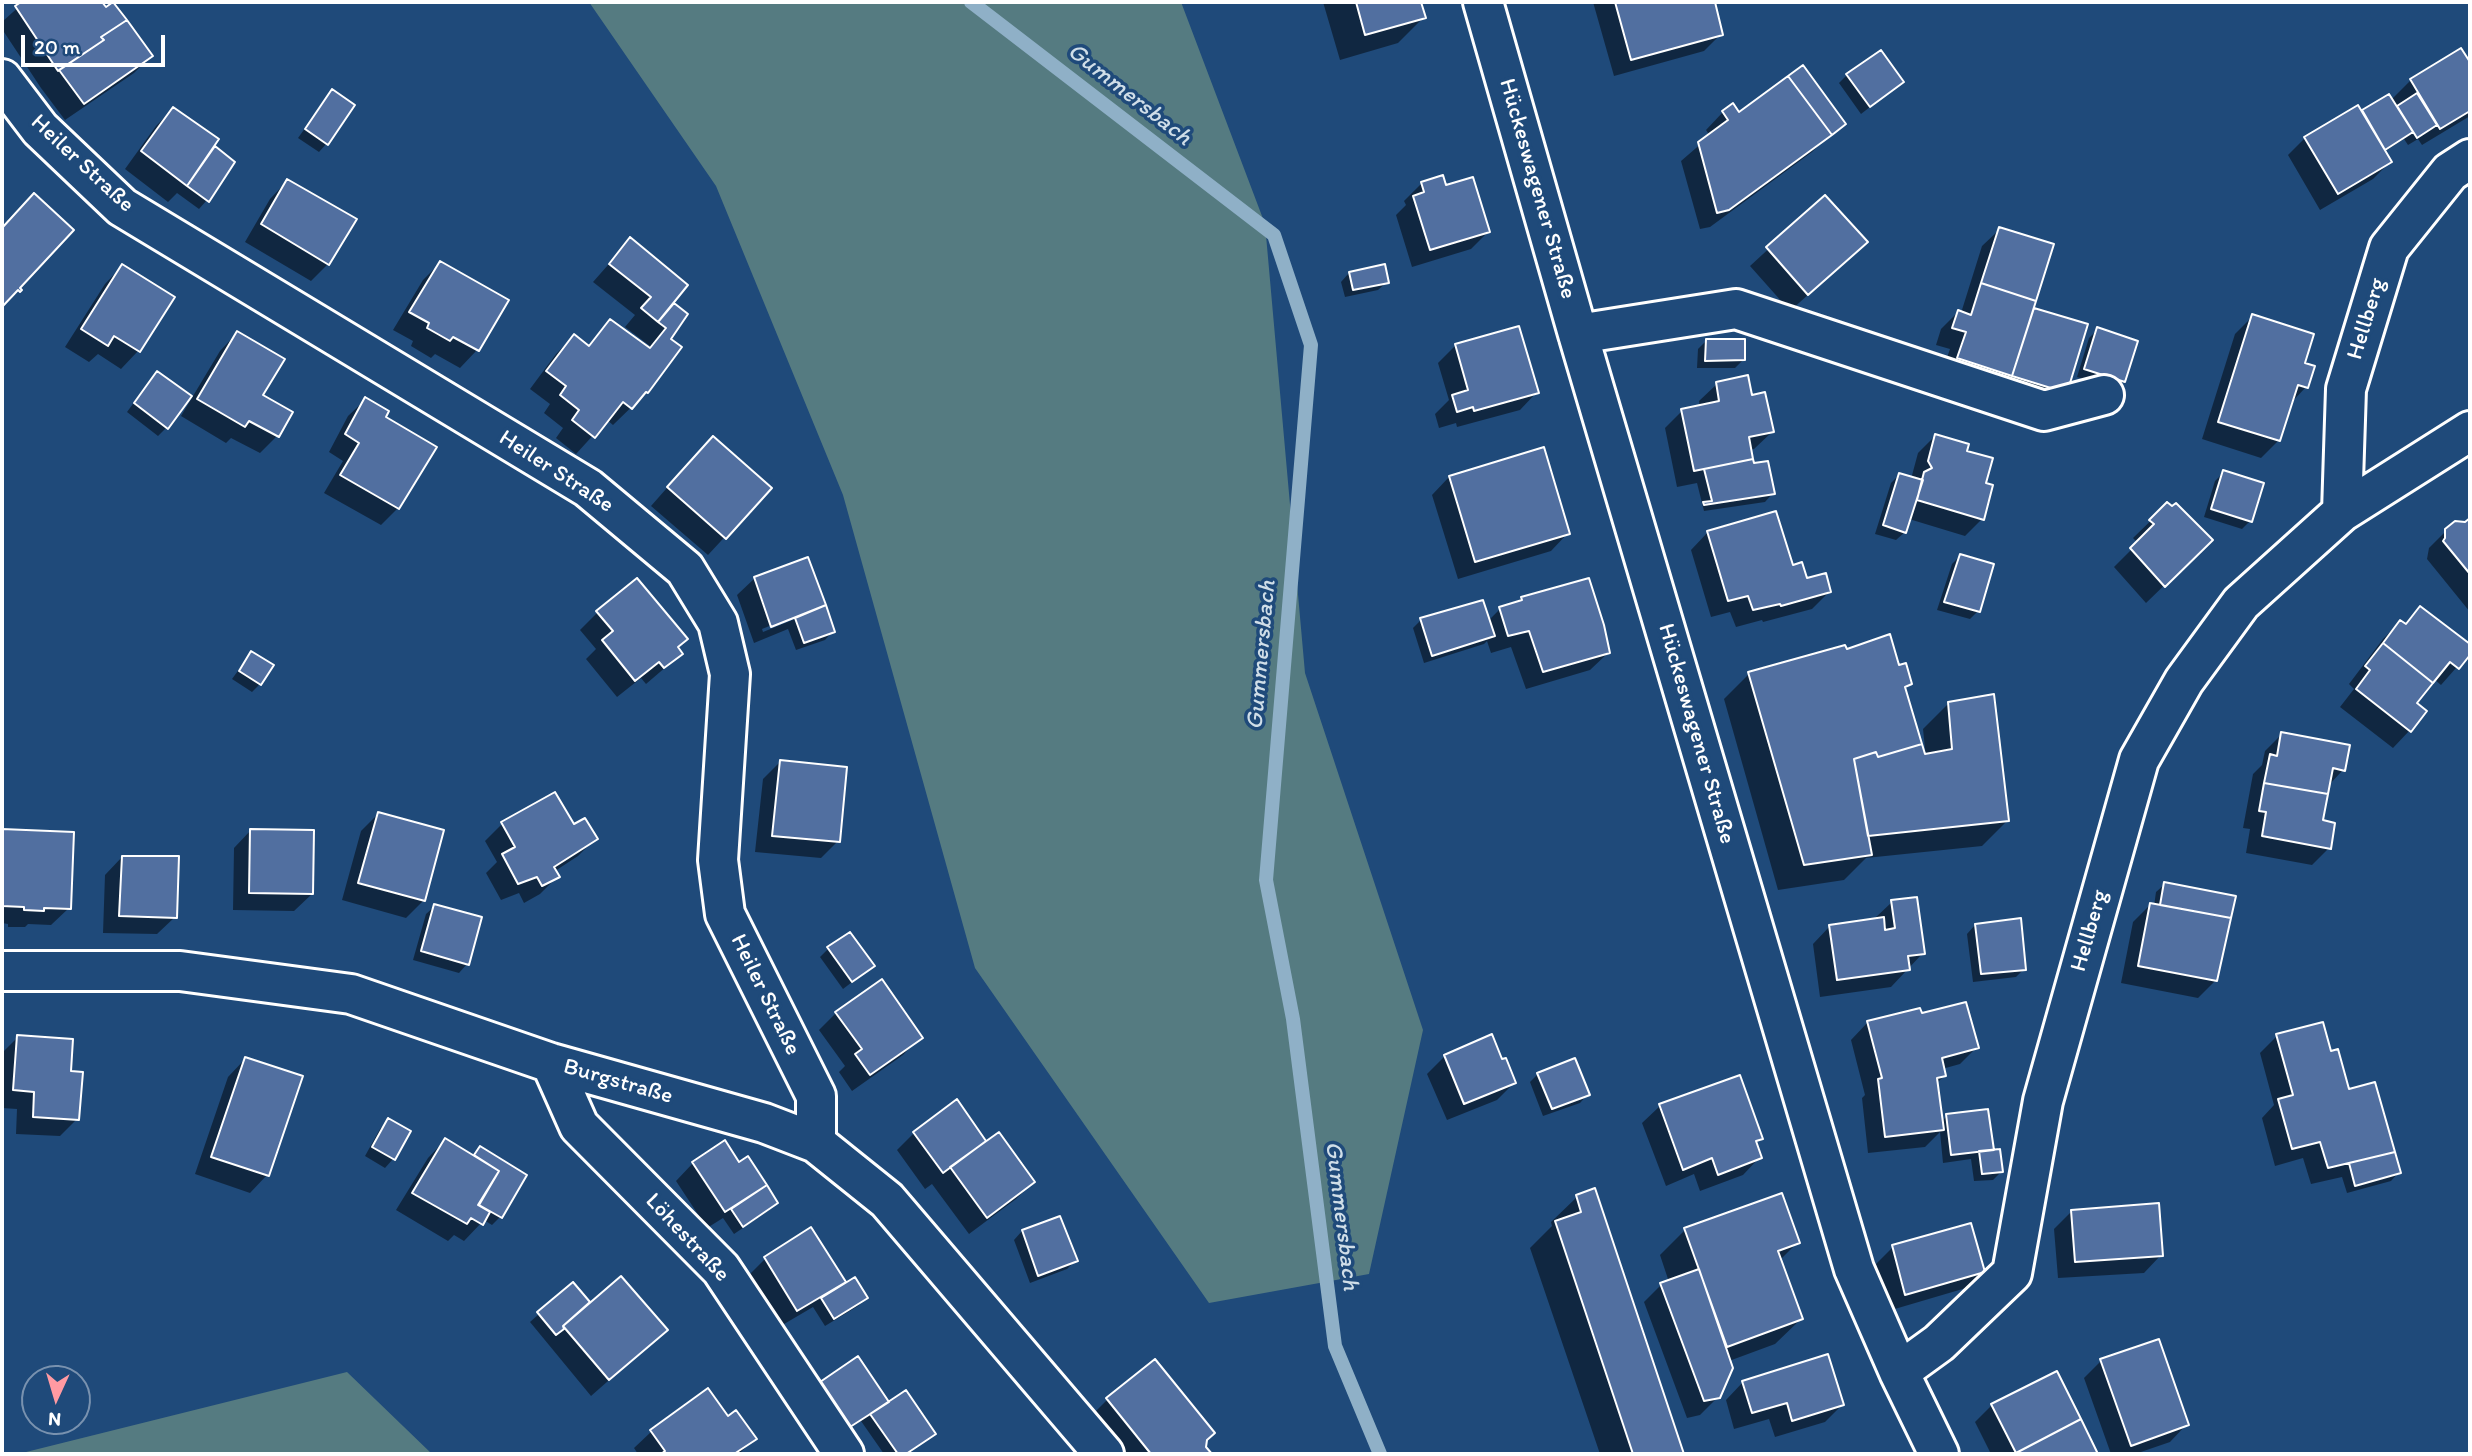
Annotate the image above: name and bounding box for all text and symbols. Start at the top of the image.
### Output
scale bar [24,21,168,65]
text: 20 m [34,34,80,59]
water label: Gummersbach [1061,37,1197,153]
street label: Hückeswagener Straße [1492,76,1582,302]
street label: Heiler Straße [25,109,139,219]
street label: Hellberg [2342,275,2392,363]
street label: Heiler Straße [493,425,619,519]
water label: Gummersbach [1241,579,1283,731]
street label: Hückeswagener Straße [1651,621,1741,847]
street label: Hellberg [2065,887,2115,975]
street label: Heiler Straße [724,930,806,1060]
street label: Burgstraße [560,1053,676,1111]
water label: Gummersbach [1318,1140,1364,1292]
street label: Löhestraße [639,1188,735,1288]
north arrow [21,1365,91,1435]
text: N [47,1408,62,1431]

